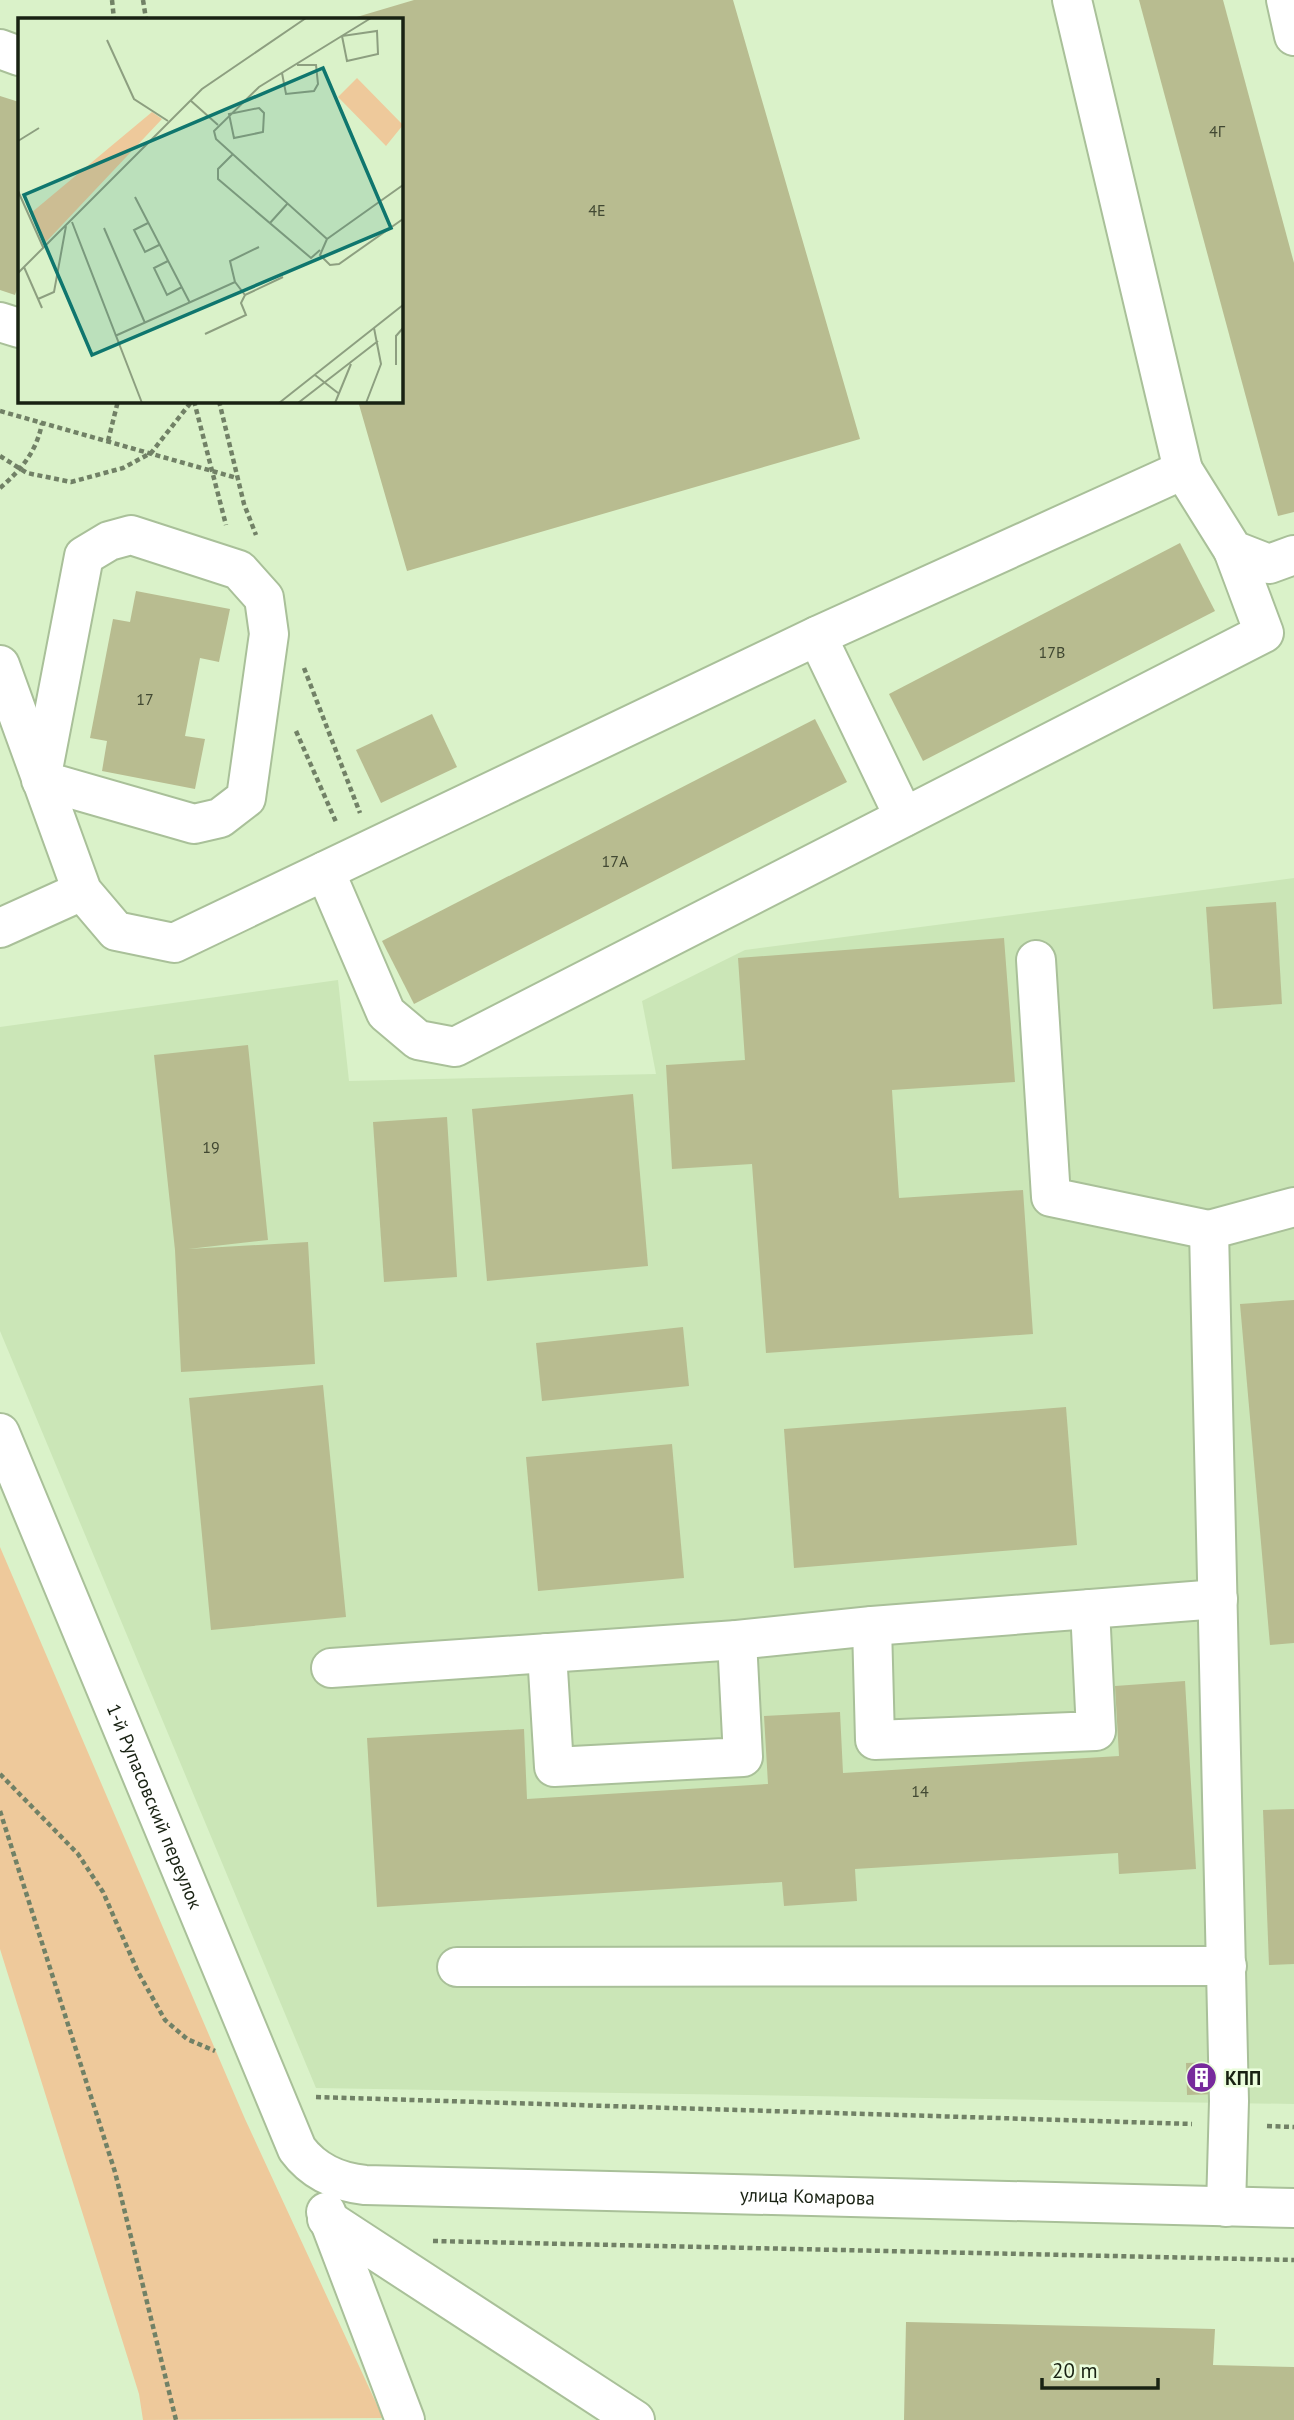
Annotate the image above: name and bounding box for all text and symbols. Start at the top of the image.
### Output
inset map [18,18,402,402]
house number: 4Г [1209,121,1226,141]
house number: 4Е [588,200,606,220]
house number: 17В [1039,642,1065,662]
house number: 17 [136,689,154,709]
house number: 17А [602,851,629,871]
house number: 19 [202,1137,220,1157]
street label: 1-й Рупасовский переулок [102,1700,208,1912]
house number: 14 [911,1781,929,1801]
building icon: КПП [1185,2061,1219,2095]
place label: КПП [1225,2066,1261,2090]
street label: улица Комарова [740,2182,875,2210]
scale bar [1042,2346,1158,2390]
text: 20 m [1052,2357,1098,2384]

